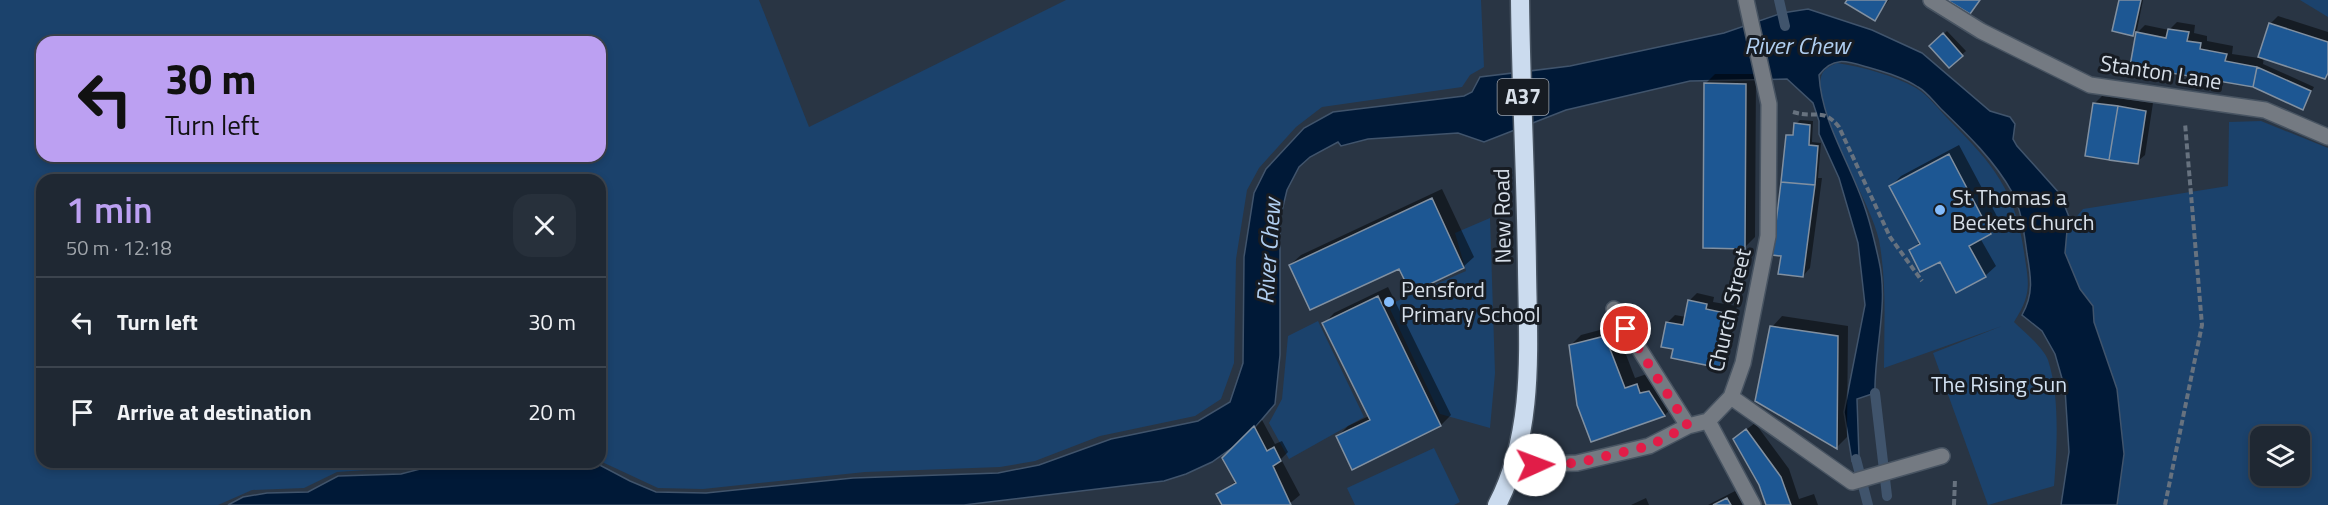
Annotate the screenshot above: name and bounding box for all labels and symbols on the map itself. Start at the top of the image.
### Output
water label: River Chew [1744,27,1852,63]
street label: Stanton Lane [2098,46,2224,98]
road number: A37 [1498,79,1549,115]
street label: New Road [1484,168,1520,264]
place label: St Thomas a Beckets Church [1952,180,2095,239]
water label: River Chew [1246,195,1290,305]
marker: St Thomas a Beckets Church [1933,203,1947,217]
street label: Church Street [1698,245,1760,375]
place label: Pensford Primary School [1401,272,1541,331]
marker: Pensford Primary School [1382,295,1396,309]
pin [1600,303,1651,354]
park label: The Rising Sun [1931,367,2067,401]
position arrow [1503,433,1567,497]

